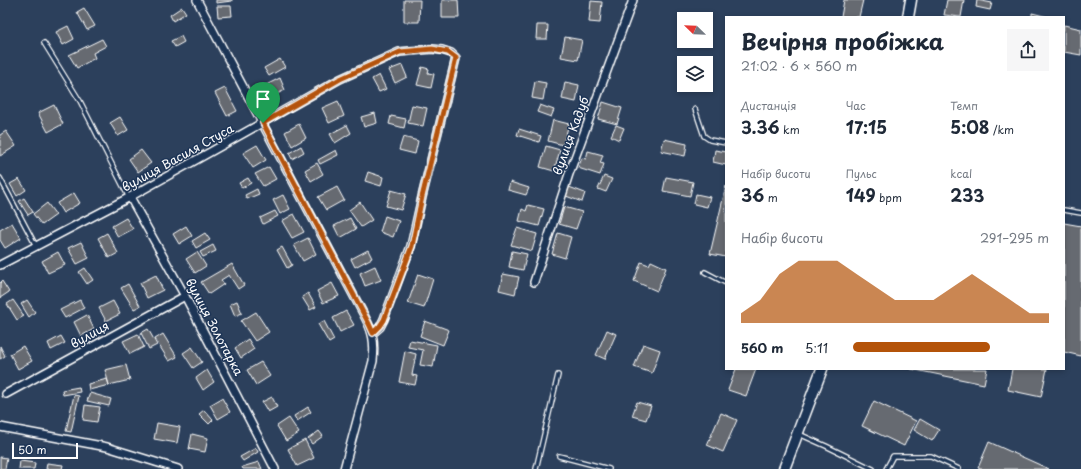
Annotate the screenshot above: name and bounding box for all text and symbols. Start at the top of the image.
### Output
north arrow [677,12,713,48]
map controls [677,12,713,92]
text: Вечірня пробіжка [741,24,944,57]
button: share [1007,29,1049,71]
button: layers [677,56,713,92]
text: 21:02 · 6 × 560 m [741,56,857,75]
pin [246,82,280,123]
icon: arrive [252,88,274,110]
street label: вулиця Кадуб [548,94,593,177]
text: Дистанція [741,97,796,114]
text: Час [846,97,866,114]
text: Темп [950,97,978,114]
text: 3.36 [741,114,780,140]
text: 17:15 [846,114,887,140]
text: 5:08 [950,114,989,140]
street label: вулиця Василя Стуса [118,119,237,195]
text: km [780,121,800,138]
text: /km [989,121,1014,138]
text: Набір висоти [741,165,811,182]
text: Пульс [846,165,877,182]
text: kcal [950,165,972,182]
text: 36 [741,182,764,208]
text: 149 [846,182,876,208]
text: 233 [950,182,984,208]
text: m [764,189,778,206]
text: bpm [876,189,902,206]
text: Набір висоти [741,228,823,247]
text: 291–295 m [980,228,1049,247]
street label: вулиця Золотарка [182,275,248,379]
street label: вулиця [67,316,112,352]
text: 560 m [741,338,783,357]
text: 5:11 [805,338,828,357]
scale bar [12,441,78,460]
text: 50 m [18,441,47,458]

